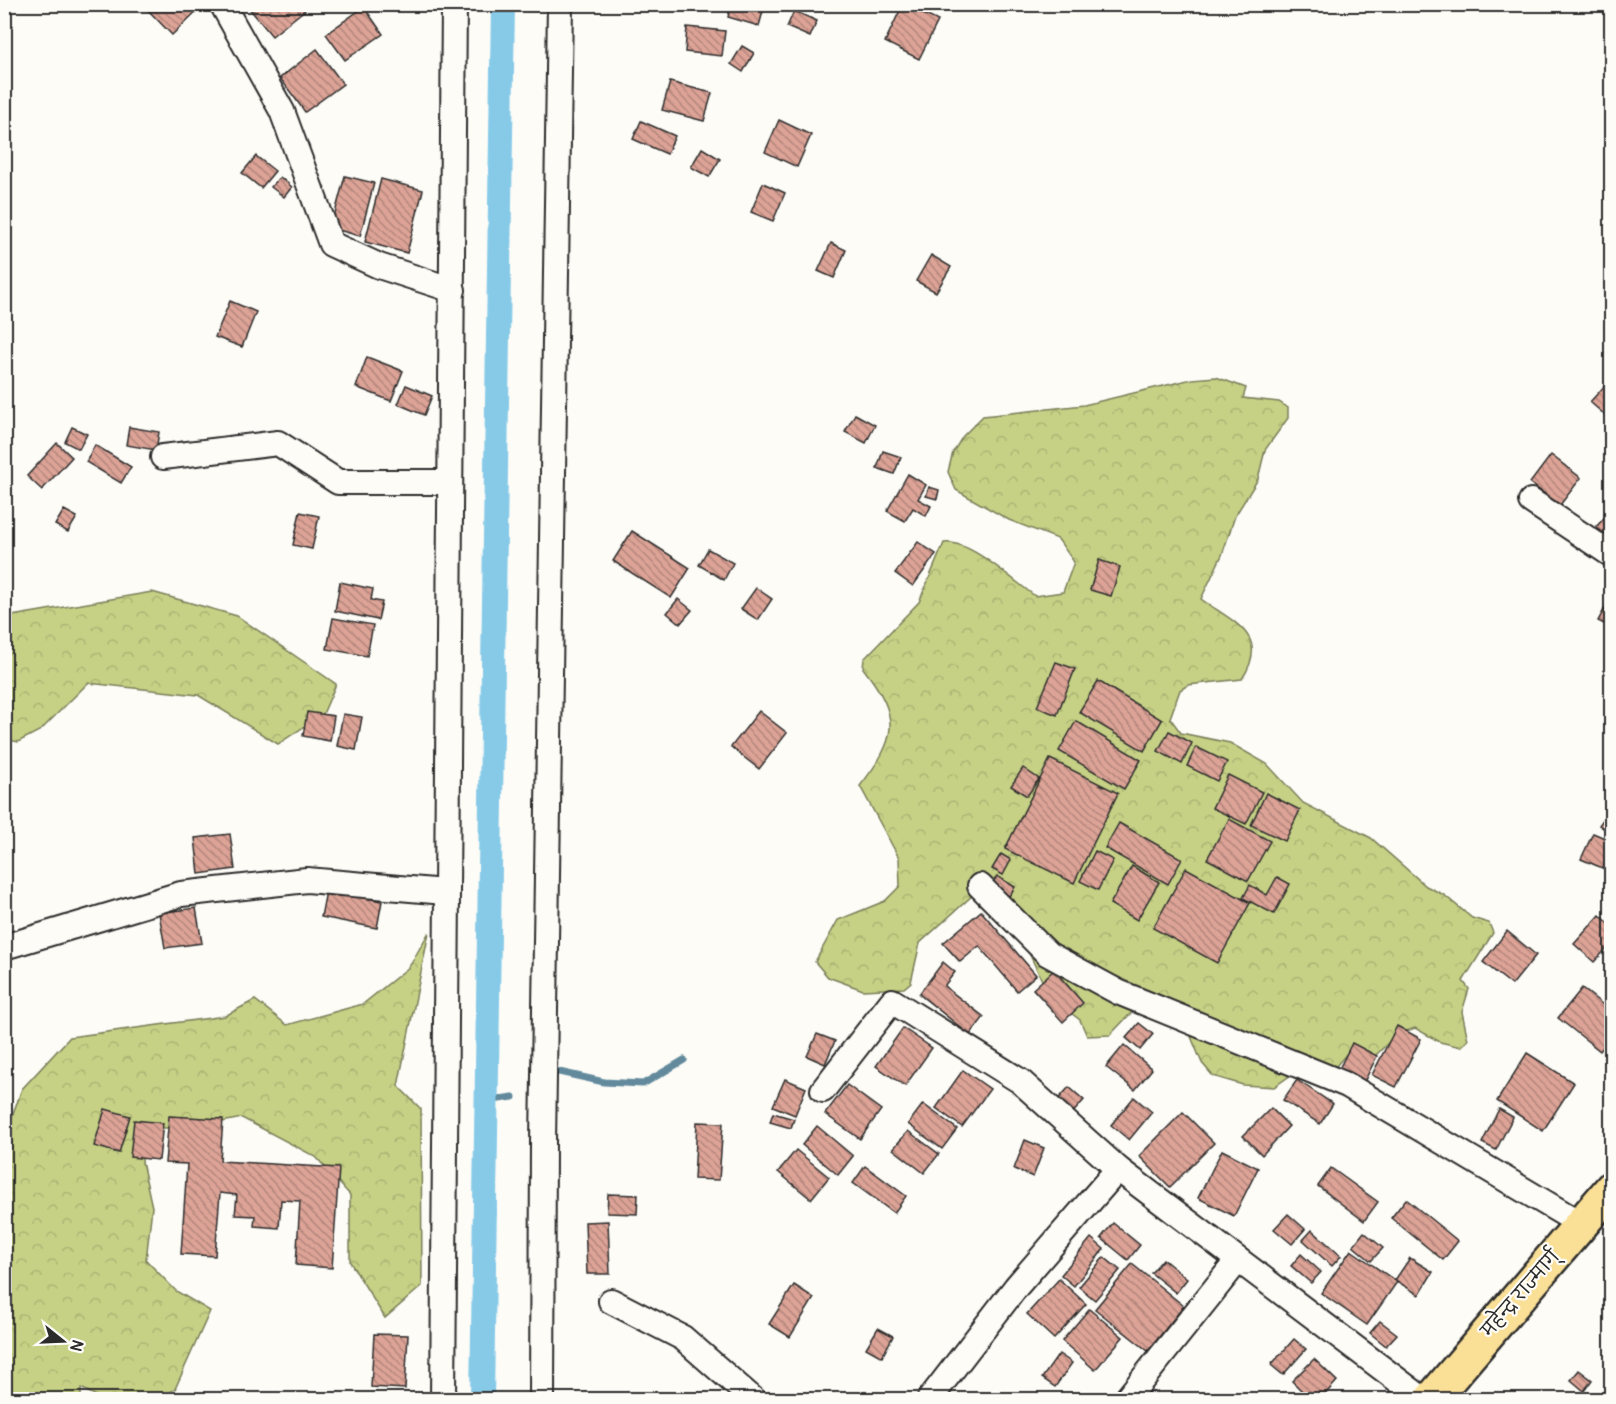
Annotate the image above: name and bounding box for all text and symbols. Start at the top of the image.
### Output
street label: महेन्द्र राज्मार्ग् [1472,1241,1567,1344]
north arrow [33,1311,93,1371]
text: N [65,1337,87,1354]

